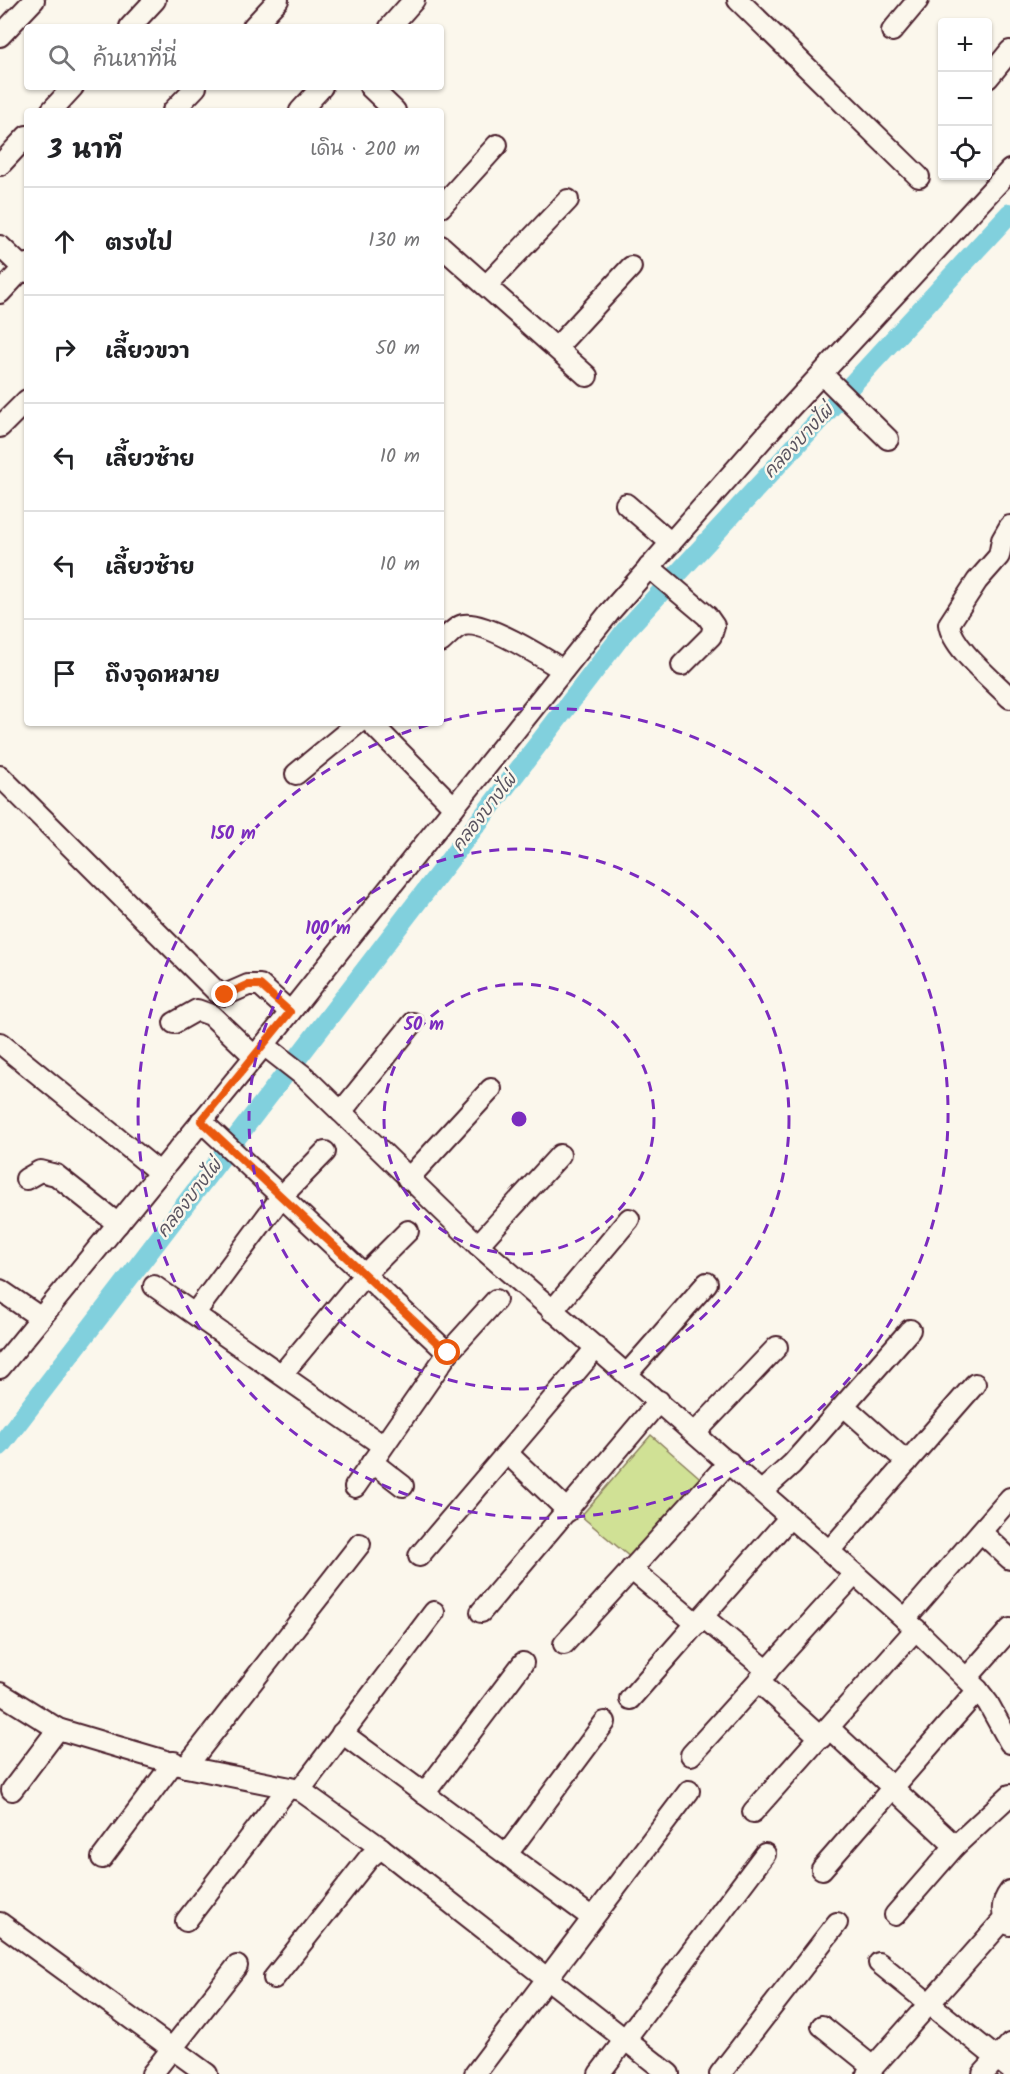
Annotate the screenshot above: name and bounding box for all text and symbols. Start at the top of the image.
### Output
map controls [938,18,992,180]
button: + [938,18,992,72]
search box [24,24,444,90]
icon: search [45,41,78,74]
text: ค้นหาที่นี่ [93,43,177,78]
button: − [938,72,992,126]
button: locate [938,126,992,180]
text: 3 นาที [48,130,122,172]
text: เดิน · 200 m [310,134,420,166]
icon: ahead [48,225,81,258]
text: 130 m [368,225,420,257]
text: ตรงไป [105,227,173,262]
icon: right [48,333,81,366]
text: 50 m [375,333,420,365]
text: เลี้ยวขวา [105,335,189,370]
water label: คลองบางไผ่ [757,396,843,486]
icon: left [48,441,81,474]
text: 10 m [380,441,420,473]
text: เลี้ยวซ้าย [105,443,195,478]
icon: left [48,549,81,582]
text: 10 m [380,549,420,581]
text: เลี้ยวซ้าย [105,551,195,586]
icon: arrive [48,657,81,690]
text: ถึงจุดหมาย [105,659,220,694]
water label: คลองบางไผ่ [445,765,527,858]
text: 150 m [210,820,256,849]
text: 100 m [305,915,351,944]
route end [211,981,237,1007]
text: 50 m [403,1011,444,1040]
centre of rings [509,1109,529,1129]
water label: คลองบางไผ่ [150,1151,232,1244]
route start [434,1339,460,1365]

